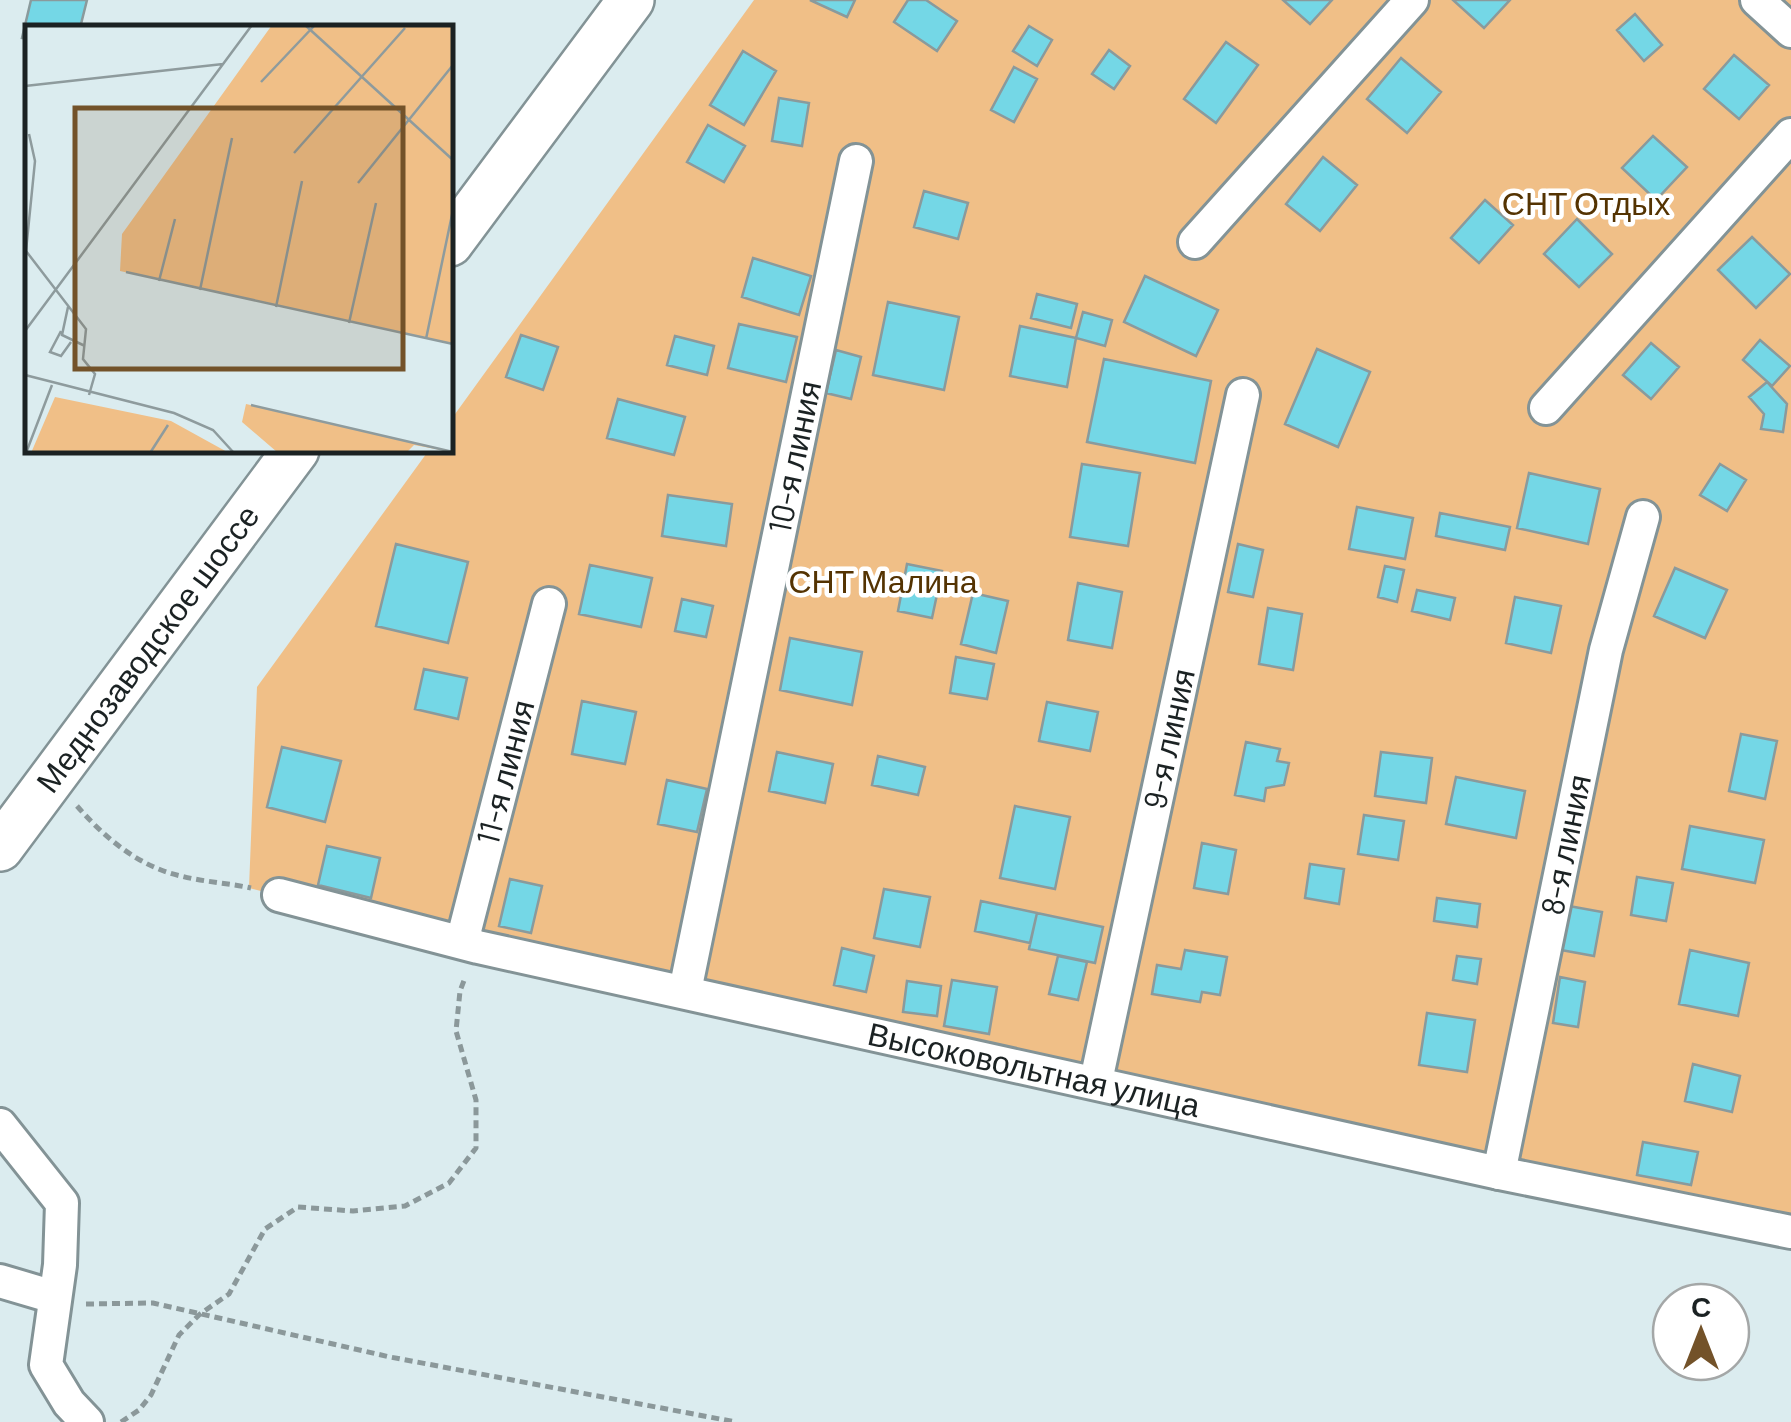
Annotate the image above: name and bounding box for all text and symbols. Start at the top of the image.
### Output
inset map [25,25,452,452]
park label: СНТ Отдых [1502,183,1670,222]
street label: 10-я линия [759,377,827,537]
street label: Меднозаводское шоссе [27,497,266,799]
park label: СНТ Малина [789,561,978,599]
street label: 9-я линия [1134,665,1201,812]
street label: 11-я линия [467,695,541,849]
street label: 8-я линия [1531,771,1597,918]
street label: Высоковольтная улица [865,1013,1204,1123]
north arrow [1651,1282,1751,1382]
text: С [1691,1289,1711,1323]

